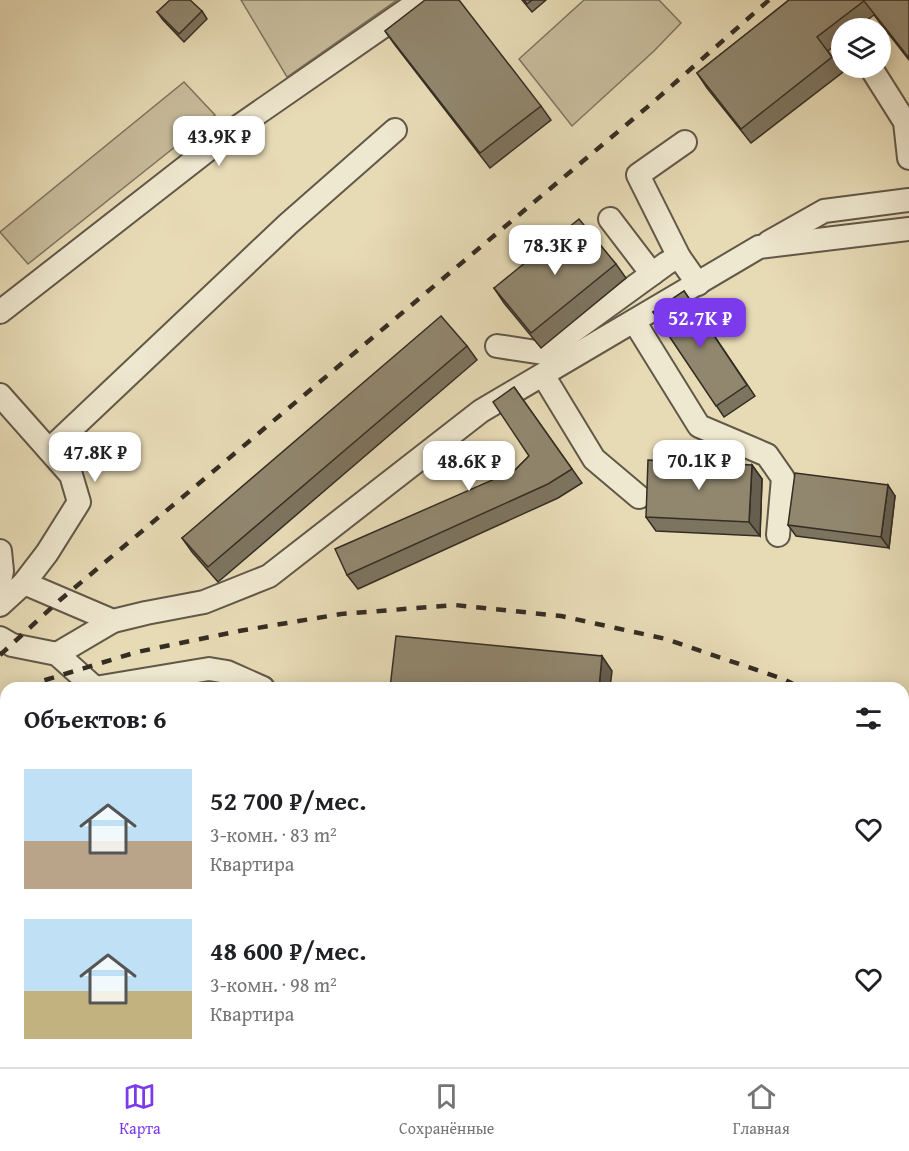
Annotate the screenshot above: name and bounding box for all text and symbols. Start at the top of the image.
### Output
map controls [831,18,891,78]
button: layers [831,18,891,78]
pin: 43.9K ₽ [164,116,274,167]
text: 43.9K ₽ [187,121,251,150]
pin: 78.3K ₽ [500,225,610,276]
text: 78.3K ₽ [523,230,587,259]
pin: 52.7K ₽ [645,298,755,349]
text: 52.7K ₽ [668,303,732,332]
pin: 47.8K ₽ [40,432,150,483]
text: 47.8K ₽ [63,437,127,466]
pin: 70.1K ₽ [644,440,754,491]
pin: 48.6K ₽ [414,441,524,492]
text: 70.1K ₽ [667,445,731,474]
text: 48.6K ₽ [437,446,501,475]
text: Объектов: 6 [24,699,167,738]
icon: filters [852,702,885,735]
text: 52 700 ₽/мес. [210,781,366,820]
icon: home [72,793,144,865]
icon: heart [852,813,885,846]
text: 3-комн. · 83 m² [210,820,337,849]
text: Квартира [210,849,294,878]
text: 48 600 ₽/мес. [210,931,366,970]
icon: home [72,943,144,1015]
icon: heart [852,963,885,996]
text: 3-комн. · 98 m² [210,970,337,999]
text: Квартира [210,999,294,1028]
tab: Карта [119,1080,161,1140]
tab: Сохранённые [399,1080,494,1140]
tab: Главная [733,1080,790,1140]

